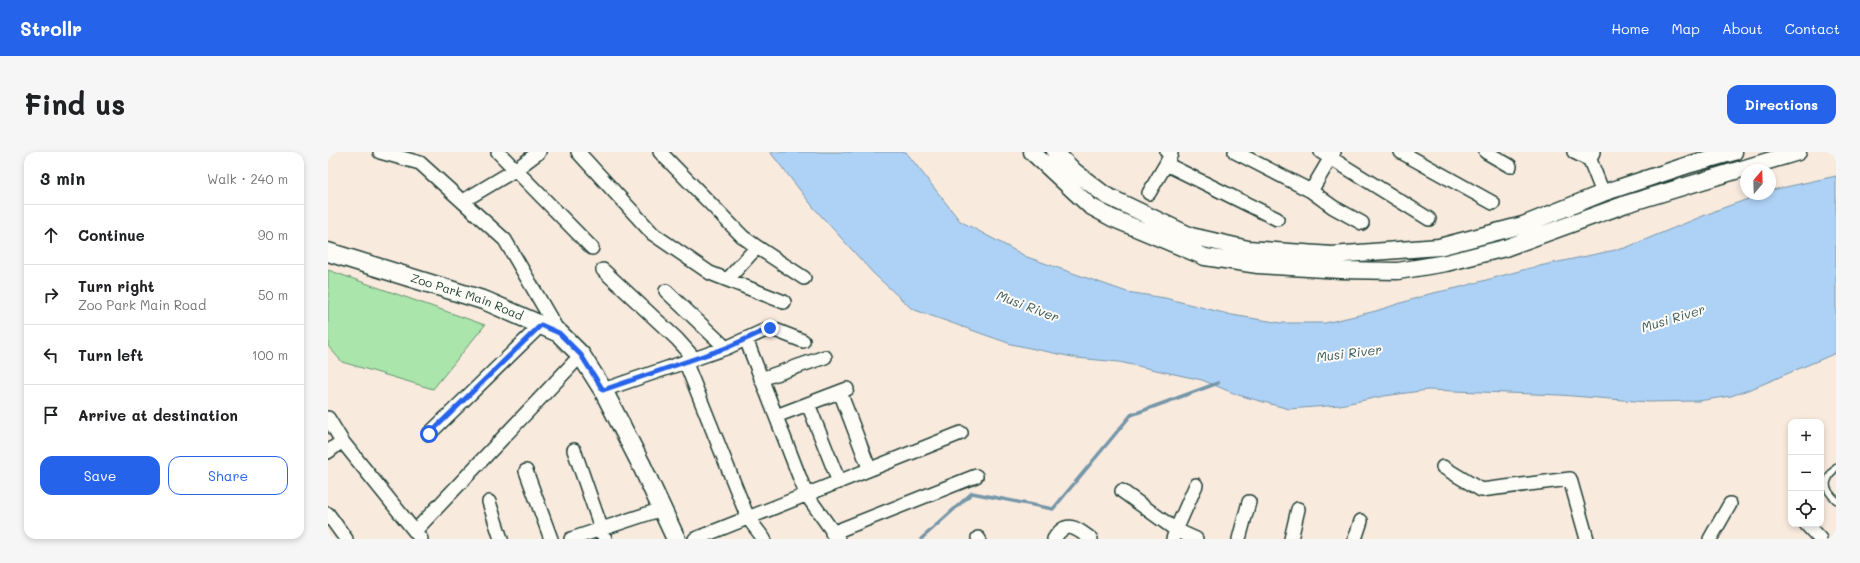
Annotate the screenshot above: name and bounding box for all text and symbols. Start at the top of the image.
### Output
text: Strollr [20,16,82,41]
text: Home [1611,19,1649,38]
text: Map [1671,19,1700,38]
text: About [1722,19,1763,38]
text: Contact [1785,19,1840,38]
button: Directions [1727,85,1836,124]
text: Find us [24,86,125,122]
north arrow [1740,164,1776,200]
text: 3 min [40,167,85,189]
text: Walk · 240 m [207,170,288,187]
icon: ahead [40,224,62,246]
text: Continue [78,225,145,245]
text: 90 m [258,226,288,243]
street label: Zoo Park Main Road [409,269,526,324]
text: Turn right [78,276,155,296]
icon: right [40,284,62,306]
text: 50 m [258,286,288,303]
water label: Musi River [994,286,1062,325]
text: Zoo Park Main Road [78,296,206,313]
water label: Musi River [1639,300,1707,335]
route end [761,319,779,337]
water label: Musi River [1315,340,1383,365]
icon: left [40,344,62,366]
text: Turn left [78,345,143,365]
text: 100 m [252,346,288,363]
icon: arrive [40,404,62,426]
text: Arrive at destination [78,405,238,425]
map controls [1788,419,1824,527]
button: + [1788,419,1824,455]
route start [420,425,438,443]
button: − [1788,455,1824,491]
button: Save [40,456,160,495]
button: Share [168,456,288,495]
button: locate [1788,491,1824,527]

